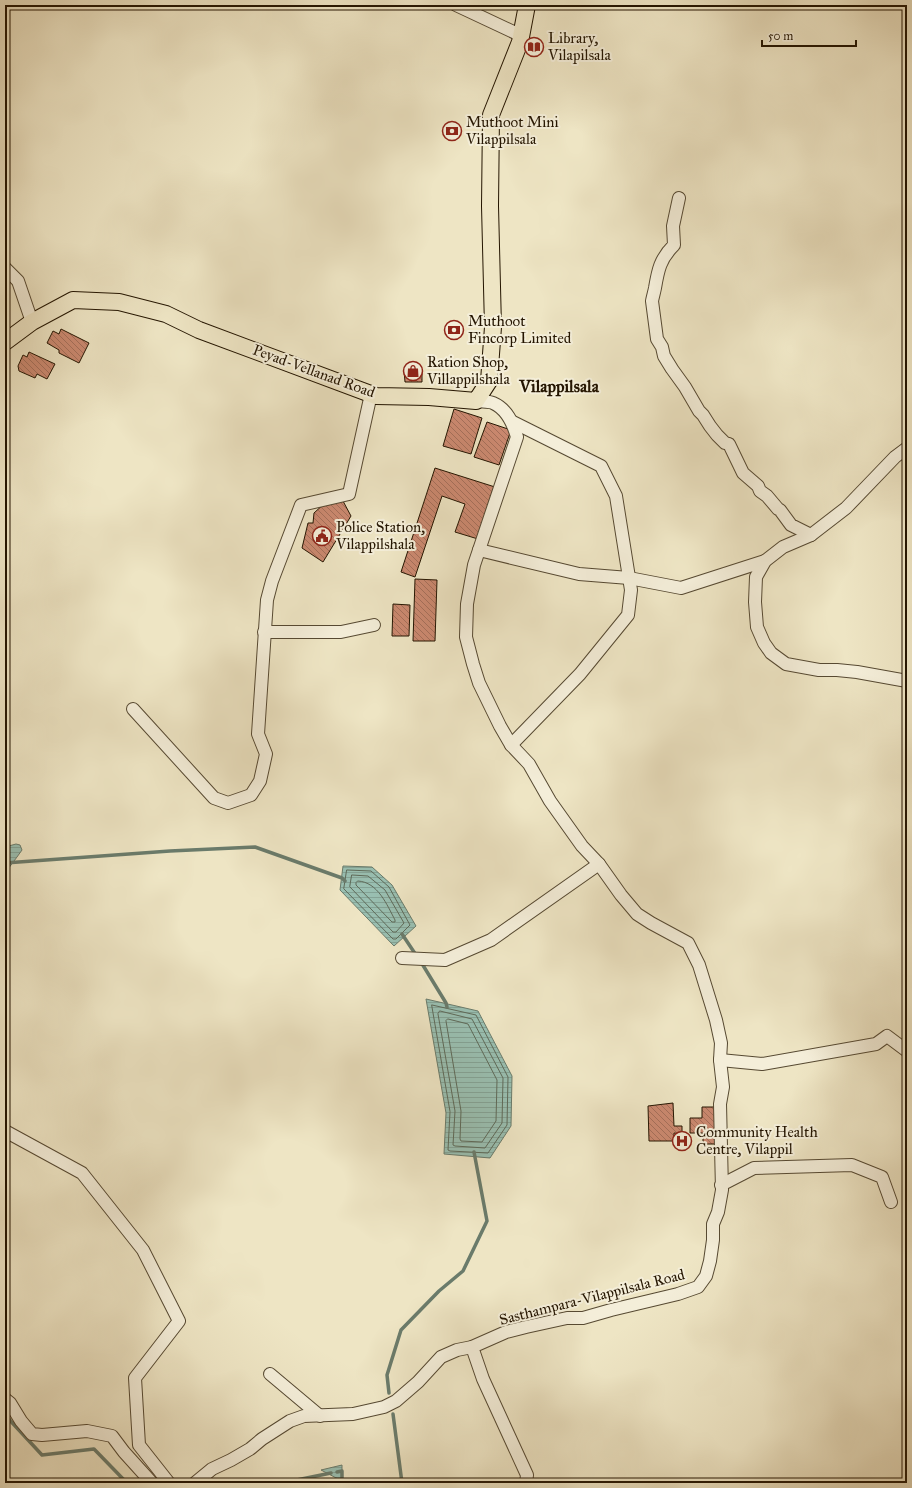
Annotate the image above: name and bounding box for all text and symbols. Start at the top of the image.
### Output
scale bar [762,22,856,48]
place label: Library, Vilapilsala [547,29,611,64]
text: 50 m [768,29,793,43]
library icon: Library, Vilapilsala [523,36,545,58]
place label: Muthoot Mini Vilappilsala [465,113,559,148]
bank icon: Muthoot Mini Vilappilsala [441,120,463,142]
place label: Muthoot Fincorp Limited [468,312,572,347]
bank icon: Muthoot Fincorp Limited [443,319,465,341]
street label: Peyad-Vellanad Road [250,341,378,402]
place label: Ration Shop, Villappilshala [426,353,510,388]
shop icon: Ration Shop, Villappilshala [402,360,424,382]
district label: Vilappilsala [518,376,600,397]
place label: Police Station, Vilappilshala [335,518,425,553]
public building icon: Police Station, Vilappilshala [311,525,333,547]
place label: Community Health Centre, Vilappil [696,1123,818,1158]
hospital icon: Community Health Centre, Vilappil [671,1130,693,1152]
street label: Sasthampara-Vilappilsala Road [497,1265,687,1329]

